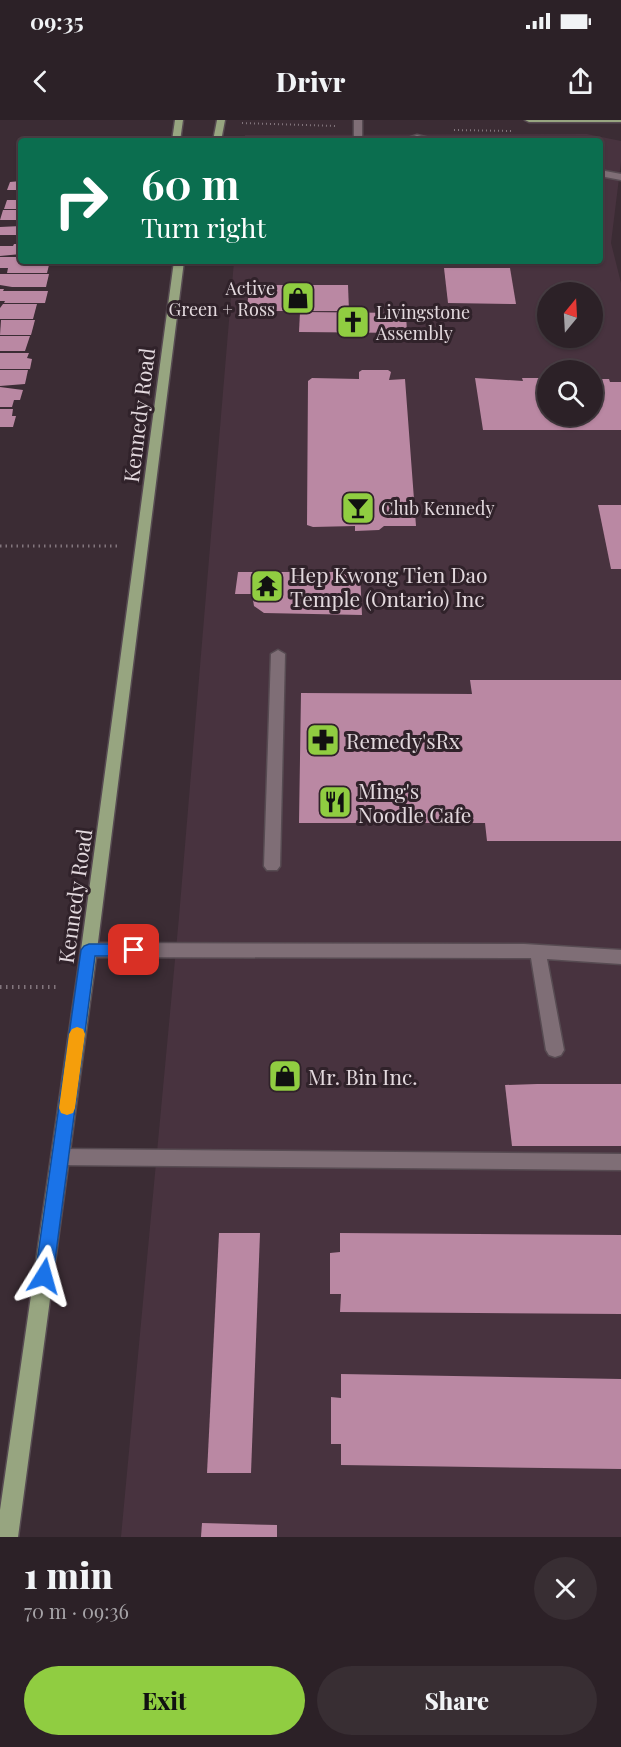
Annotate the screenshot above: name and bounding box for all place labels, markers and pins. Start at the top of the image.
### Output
place label: Active Green + Ross [169,276,275,321]
shop icon: Active Green + Ross [280,280,316,316]
place label: Livingstone Assembly [375,300,470,345]
church icon: Livingstone Assembly [335,304,371,340]
bar icon: Club Kennedy [340,490,376,526]
place label: Club Kennedy [381,496,495,520]
place label: Hep Kwong Tien Dao Temple (Ontario) Inc [290,560,488,612]
temple icon: Hep Kwong Tien Dao Temple (Ontario) Inc [249,568,285,604]
pharmacy icon: Remedy'sRx [305,722,341,758]
place label: Remedy'sRx [346,726,460,754]
place label: Ming's Noodle Cafe [358,776,471,828]
restaurant icon: Ming's Noodle Cafe [317,784,353,820]
pin [108,924,159,975]
shop icon: Mr. Bin Inc. [267,1058,303,1094]
place label: Mr. Bin Inc. [308,1062,417,1090]

